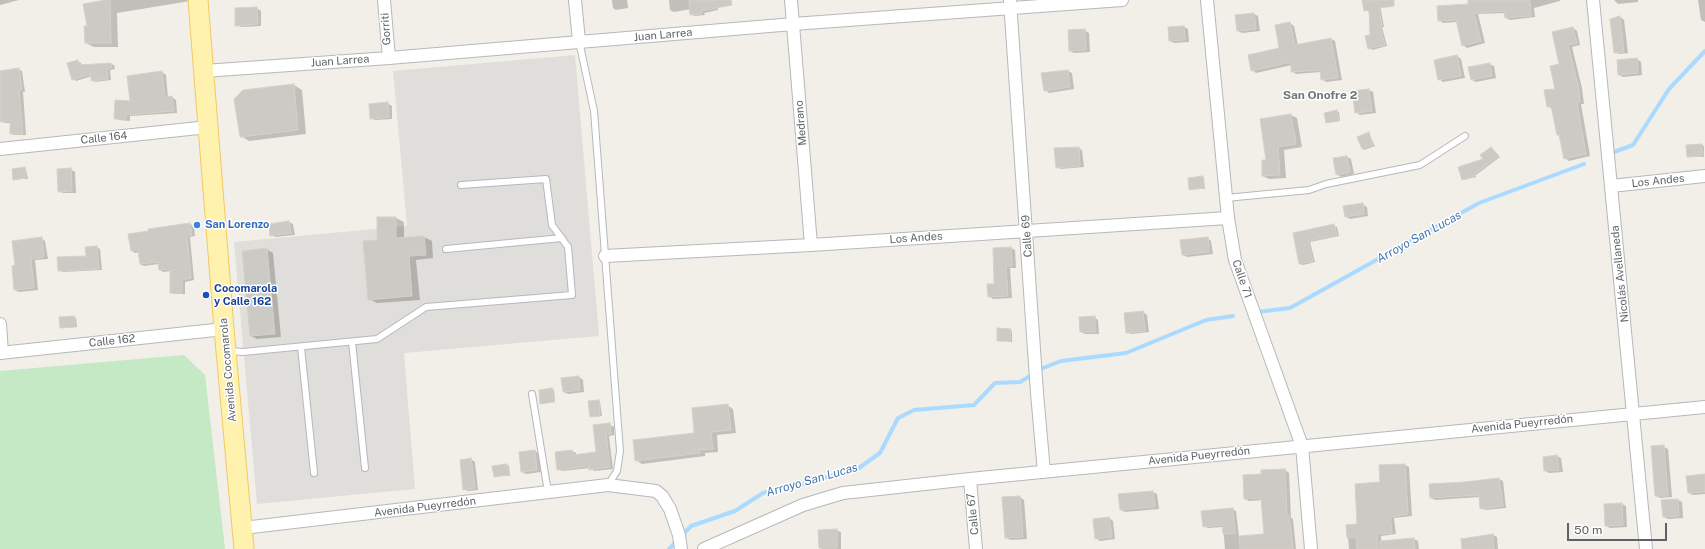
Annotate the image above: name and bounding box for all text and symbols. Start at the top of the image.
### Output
street label: Gorriti [378,12,394,46]
street label: Juan Larrea [633,26,693,44]
street label: Juan Larrea [310,52,370,70]
district label: San Onofre 2 [1283,88,1357,102]
street label: Medrano [792,100,810,146]
street label: Calle 164 [80,129,128,147]
street label: Los Andes [1631,172,1685,190]
water label: Arroyo San Lucas [1374,208,1464,266]
street label: Calle 69 [1019,214,1035,258]
place label: San Lorenzo [205,218,269,232]
marker: San Lorenzo [192,220,202,230]
street label: Nicolás Avellaneda [1608,225,1632,323]
street label: Los Andes [889,230,943,246]
street label: Calle 71 [1229,258,1255,300]
place label: Cocomarola y Calle 162 [214,282,277,308]
marker: Cocomarola y Calle 162 [201,290,211,300]
street label: Avenida Cocomarola [217,317,239,423]
street label: Calle 162 [88,332,136,350]
street label: Avenida Pueyrredón [1470,412,1574,436]
street label: Avenida Pueyrredón [1147,444,1251,468]
water label: Arroyo San Lucas [765,460,859,500]
street label: Calle 67 [964,492,982,536]
street label: Avenida Pueyrredón [373,494,477,520]
scale bar [1569,515,1669,541]
text: 50 m [1574,523,1602,537]

